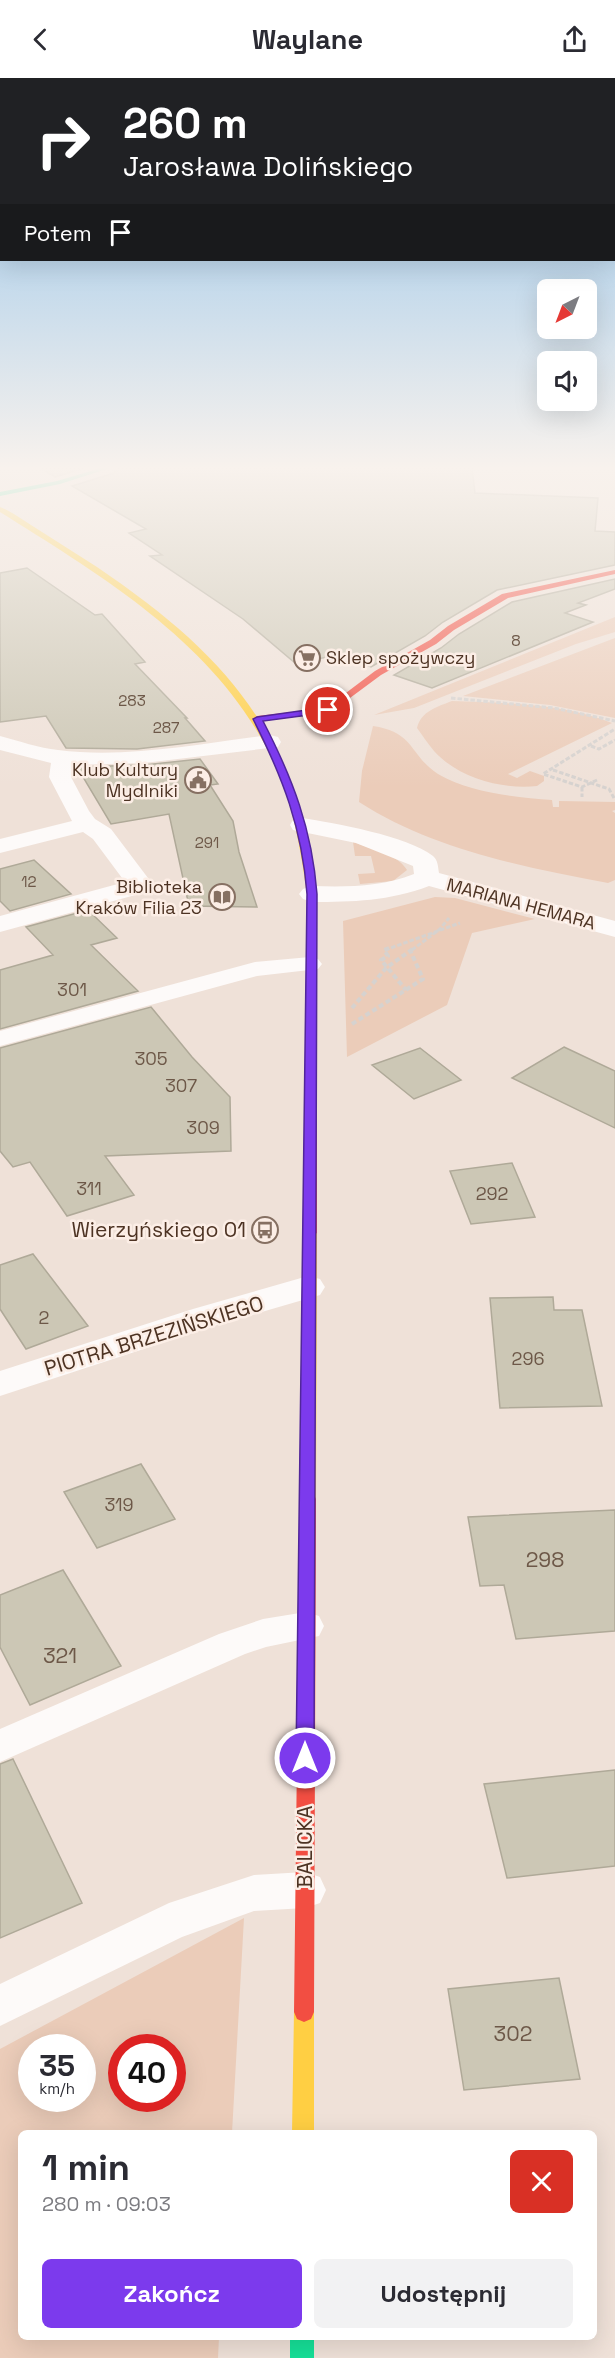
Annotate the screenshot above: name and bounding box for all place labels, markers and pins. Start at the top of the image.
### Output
supermarket icon: Sklep spożywczy [292,643,322,673]
place label: Sklep spożywczy [326,646,475,669]
pin [302,684,353,735]
place label: Klub Kultury Mydlniki [72,758,178,802]
public building icon: Klub Kultury Mydlniki [183,765,213,795]
place label: Biblioteka Kraków Filia 23 [75,875,202,919]
library icon: Biblioteka Kraków Filia 23 [207,882,237,912]
bus stop icon: Wierzyńskiego 01 [250,1215,280,1245]
place label: Wierzyńskiego 01 [71,1216,246,1243]

